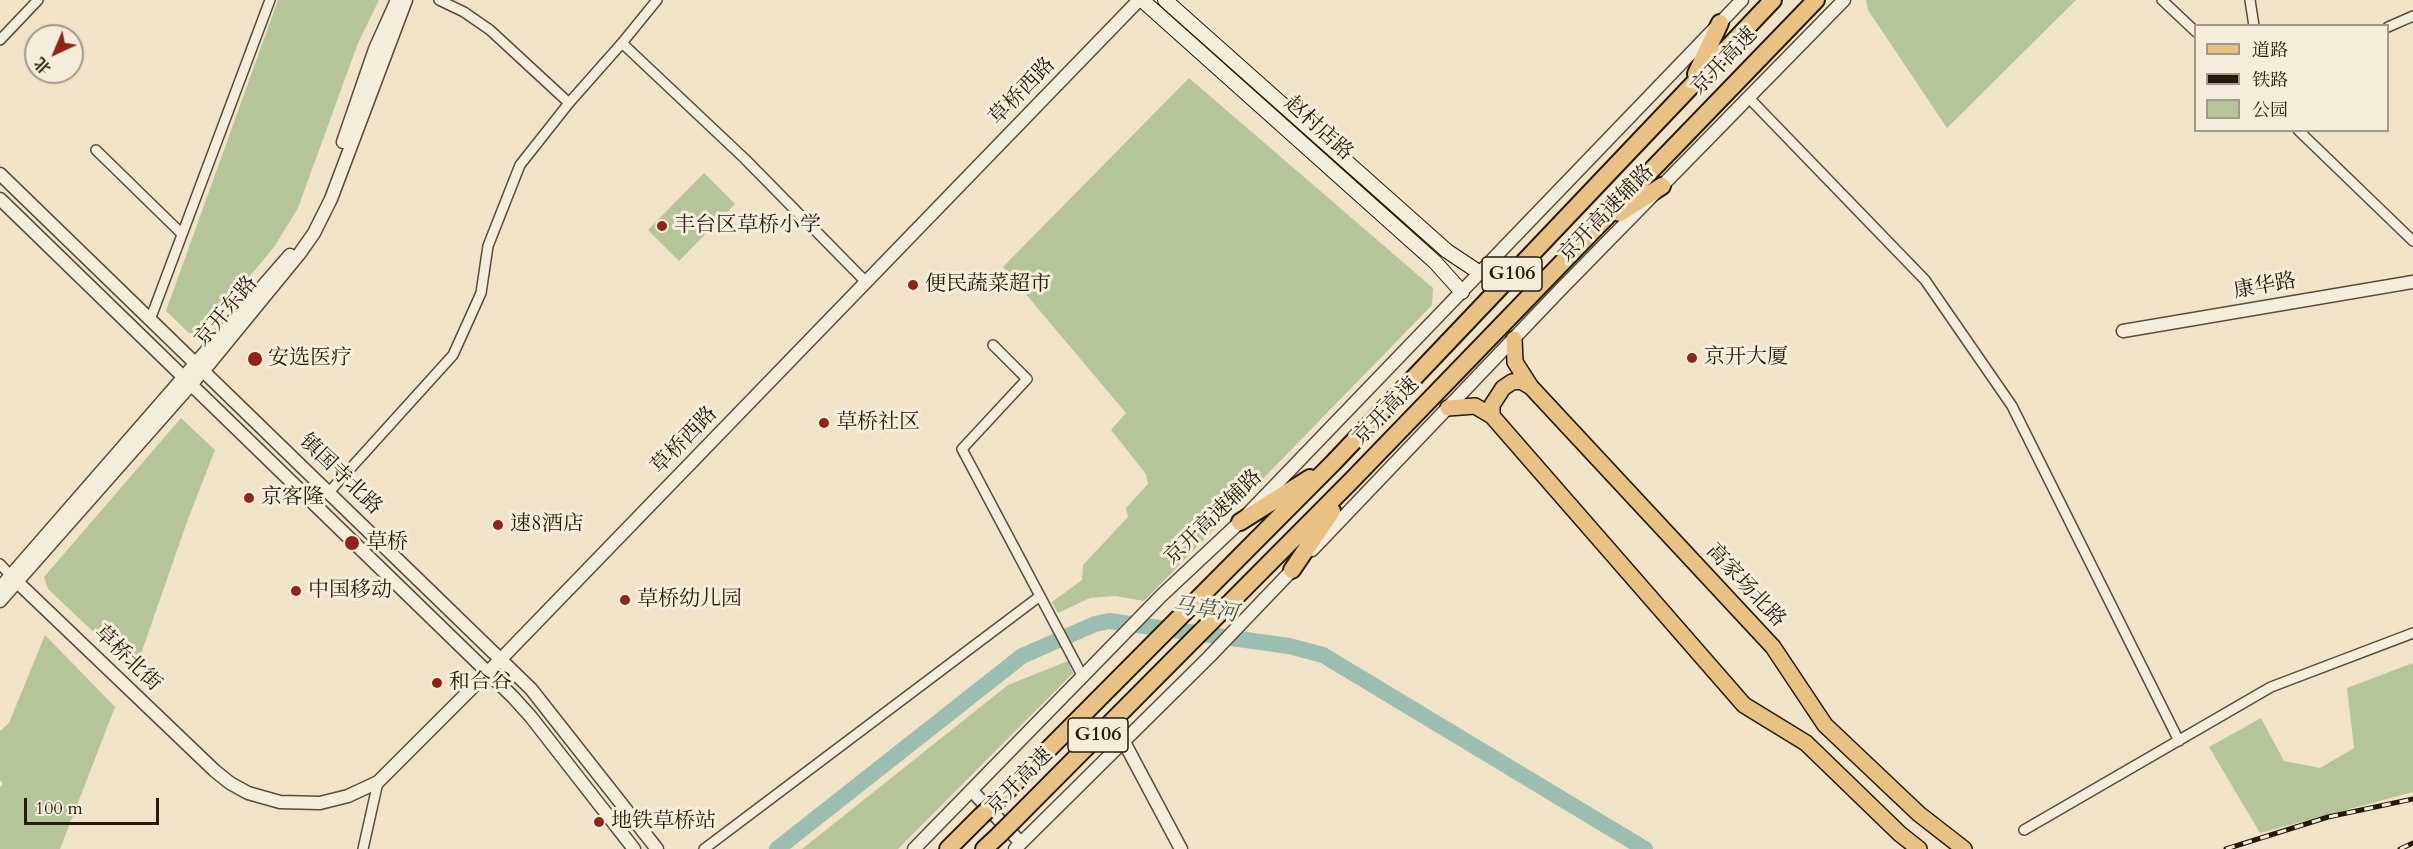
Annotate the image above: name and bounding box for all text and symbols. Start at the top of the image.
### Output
street label: 京开高速 [1687,23,1763,101]
north arrow [24,24,84,84]
legend [2194,24,2389,132]
text: 道路 [2252,38,2288,63]
text: 北 [29,52,56,79]
street label: 草桥西路 [985,53,1061,131]
text: 铁路 [2252,68,2288,93]
street label: 赵村店路 [1278,92,1358,166]
text: 公园 [2252,98,2288,123]
street label: 京开高速辅路 [1554,160,1660,268]
place label: 丰台区草桥小学 [674,213,821,239]
marker: 丰台区草桥小学 [655,219,669,233]
road number: G106 [1482,257,1542,291]
street label: 康华路 [2232,269,2298,305]
street label: 京开东路 [190,272,264,352]
place label: 便民蔬菜超市 [925,272,1051,298]
marker: 便民蔬菜超市 [906,278,920,292]
place label: 京开大厦 [1704,345,1788,371]
place label: 安选医疗 [268,346,352,372]
marker: 安选医疗 [246,350,264,368]
marker: 京开大厦 [1685,351,1699,365]
street label: 京开高速 [1349,373,1425,451]
street label: 草桥西路 [647,402,723,480]
place label: 草桥社区 [836,410,920,436]
marker: 草桥社区 [817,416,831,430]
street label: 镇国寺北路 [293,429,387,521]
street label: 京开高速辅路 [1160,465,1268,571]
place label: 京客隆 [261,485,324,511]
marker: 京客隆 [242,491,256,505]
place label: 速8酒店 [510,512,584,538]
marker: 速8酒店 [491,518,505,532]
place label: 草桥 [366,530,408,556]
marker: 草桥 [343,534,361,552]
street label: 高家场北路 [1700,539,1790,633]
place label: 中国移动 [308,578,392,604]
marker: 中国移动 [289,584,303,598]
place label: 草桥幼儿园 [637,587,742,613]
marker: 草桥幼儿园 [618,593,632,607]
water label: 马草河 [1170,593,1240,629]
street label: 草桥北街 [88,621,166,697]
place label: 和合谷 [449,670,512,696]
marker: 和合谷 [430,676,444,690]
road number: G106 [1068,718,1128,752]
street label: 京开高速 [981,743,1059,821]
scale bar [27,786,162,824]
text: 100 m [35,796,83,821]
place label: 地铁草桥站 [611,809,716,835]
marker: 地铁草桥站 [592,815,606,829]

